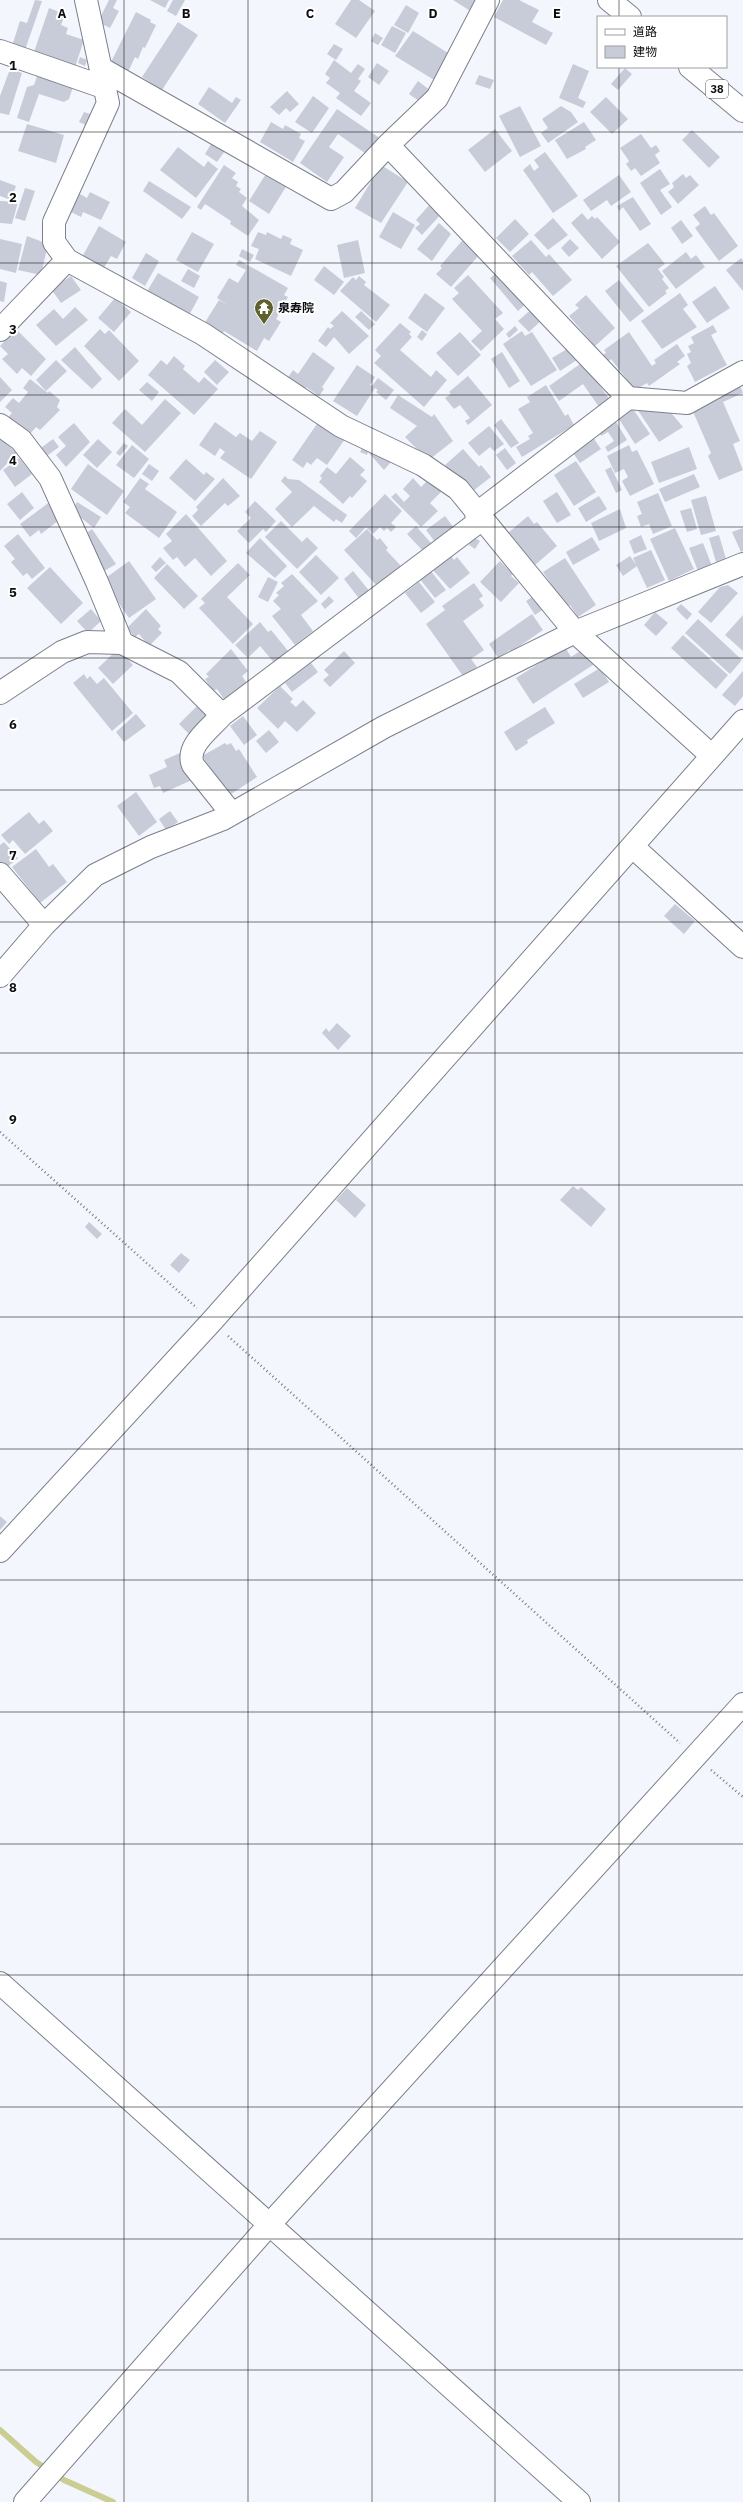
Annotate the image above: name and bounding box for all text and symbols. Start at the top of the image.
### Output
text: A [58,5,67,22]
text: B [182,5,191,22]
text: C [306,5,315,22]
text: D [428,5,438,22]
text: E [553,5,561,22]
legend [597,16,727,68]
text: 道路 [633,24,657,39]
text: 建物 [633,44,657,59]
text: 1 [9,57,17,74]
road number: 38 [706,80,728,98]
text: 2 [9,189,17,206]
temple icon: 泉寿院 [253,297,275,325]
place label: 泉寿院 [278,300,314,315]
text: 3 [9,321,17,338]
text: 4 [9,452,17,469]
text: 5 [9,584,17,601]
text: 6 [9,716,17,733]
text: 7 [9,847,17,864]
text: 8 [9,979,17,996]
text: 9 [9,1111,17,1128]

